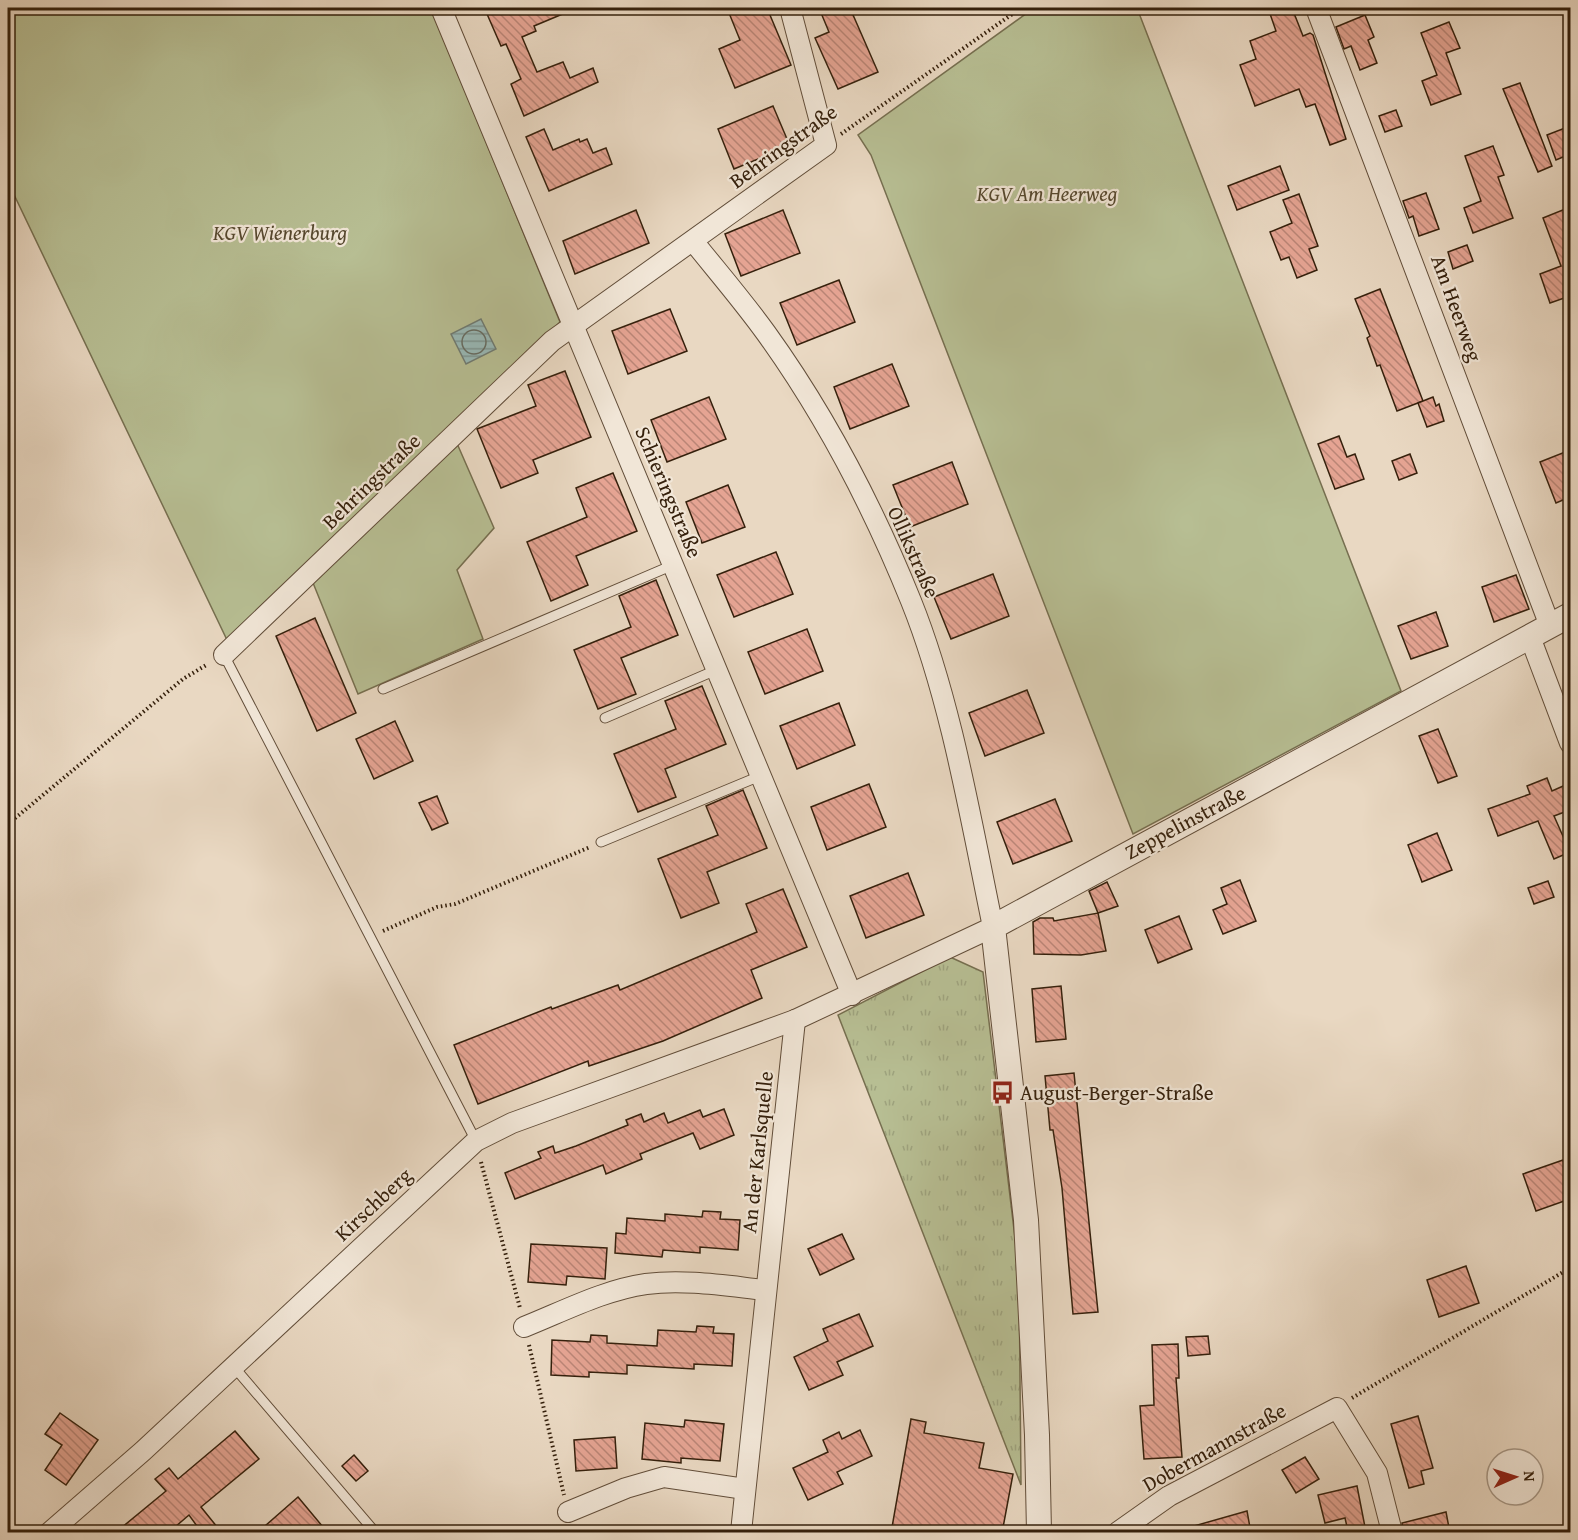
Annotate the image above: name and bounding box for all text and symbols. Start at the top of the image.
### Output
street label: Behringstraße [723,96,843,196]
park label: KGV Am Heerweg [976,178,1118,209]
park label: KGV Wienerburg [212,217,348,248]
street label: Am Heerweg [1423,250,1491,366]
street label: Schieringstraße [627,422,711,563]
street label: Behringstraße [315,426,427,536]
street label: Ollikstraße [880,501,948,603]
street label: Zeppelinstraße [1119,777,1251,867]
street label: An der Karlsquelle [733,1069,781,1235]
place label: August-Berger-Straße [1020,1077,1214,1108]
bus stop icon: August-Berger-Straße [989,1079,1015,1105]
street label: Kirschberg [327,1160,419,1248]
street label: Dobermannstraße [1137,1395,1292,1499]
north arrow [1485,1447,1545,1507]
text: N [1518,1470,1542,1482]

